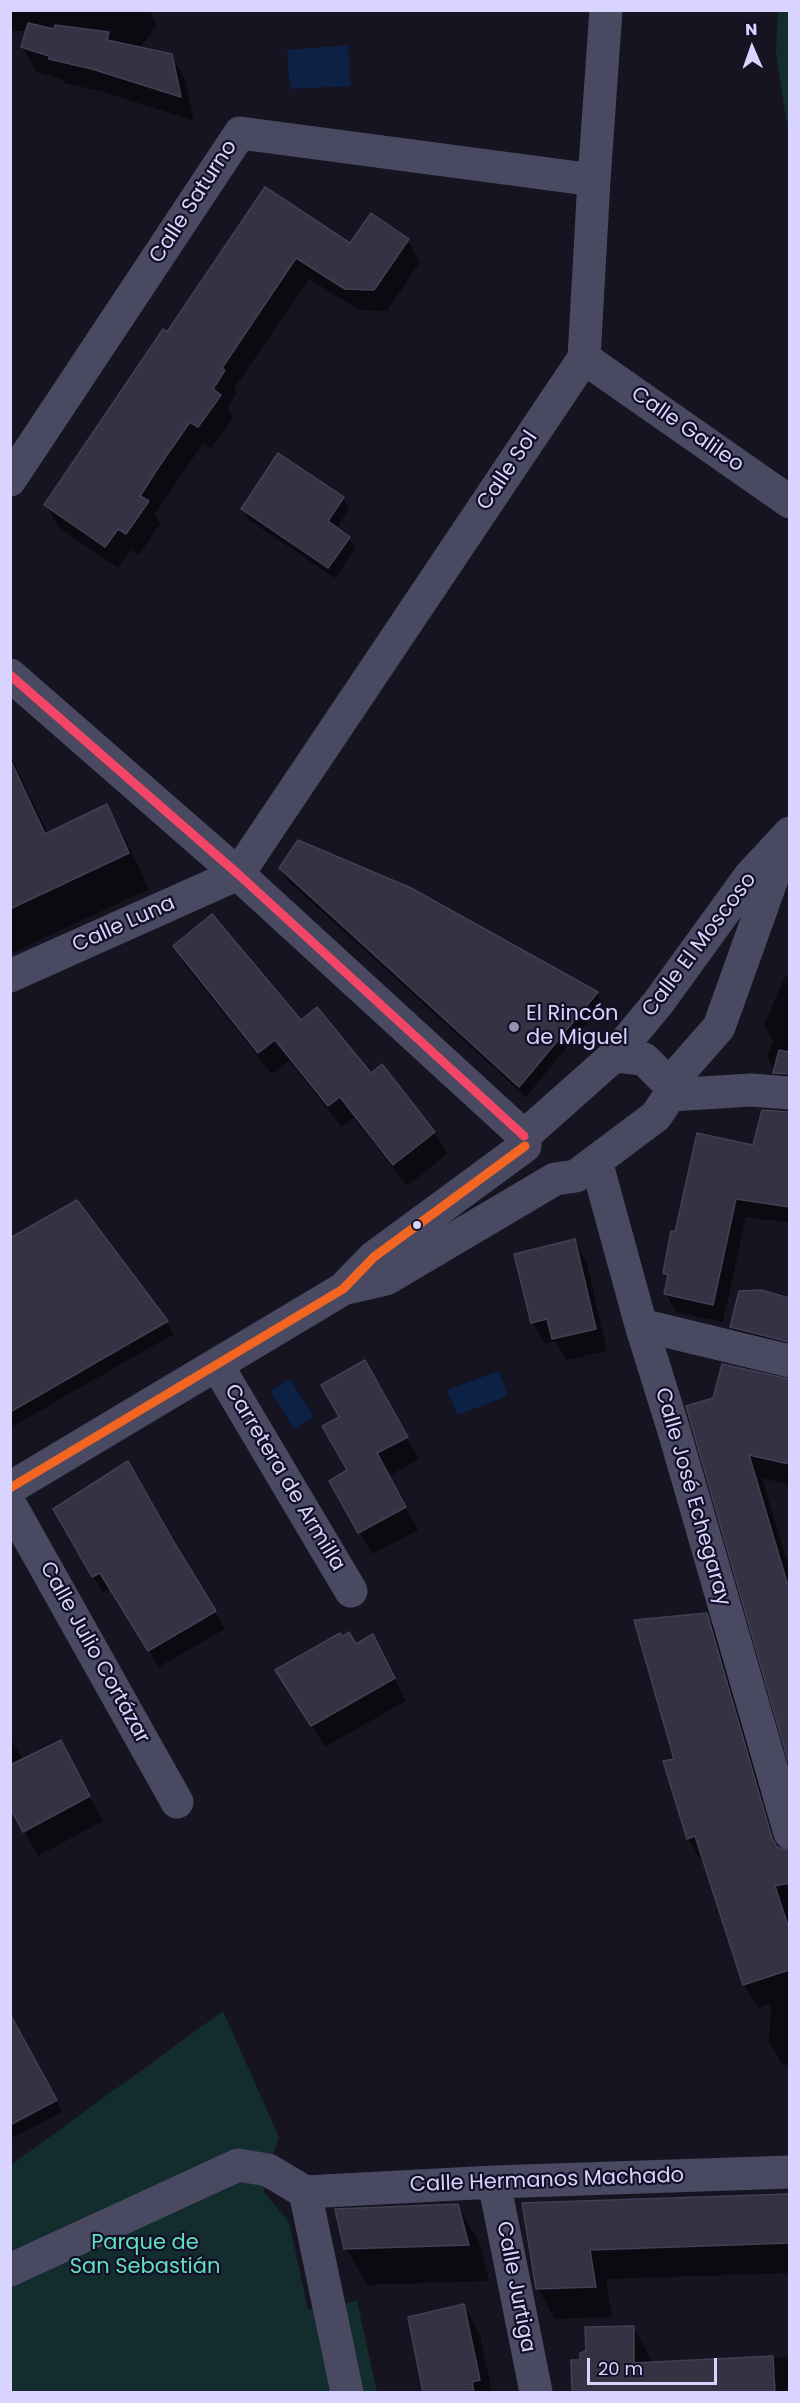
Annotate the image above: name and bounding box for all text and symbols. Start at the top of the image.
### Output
north arrow [722,18,782,78]
text: N [745,18,758,41]
street label: Calle Saturno [145,136,243,268]
street label: Calle Galileo [626,382,748,478]
street label: Calle Sol [472,427,544,515]
street label: Calle El Moscoso [638,868,762,1022]
street label: Calle Luna [69,891,179,959]
place label: El Rincón de Miguel [526,1002,628,1052]
marker: El Rincón de Miguel [507,1020,521,1034]
unlabelled marker [411,1219,423,1231]
street label: Carretera de Armilla [218,1380,350,1576]
street label: Calle José Echegaray [649,1385,735,1609]
street label: Calle Julio Cortázar [33,1558,155,1748]
street label: Calle Hermanos Machado [409,2164,685,2198]
street label: Calle Jurtiga [490,2219,540,2355]
park label: Parque de San Sebastián [70,2231,220,2281]
scale bar [590,2346,720,2384]
text: 20 m [598,2356,643,2381]

